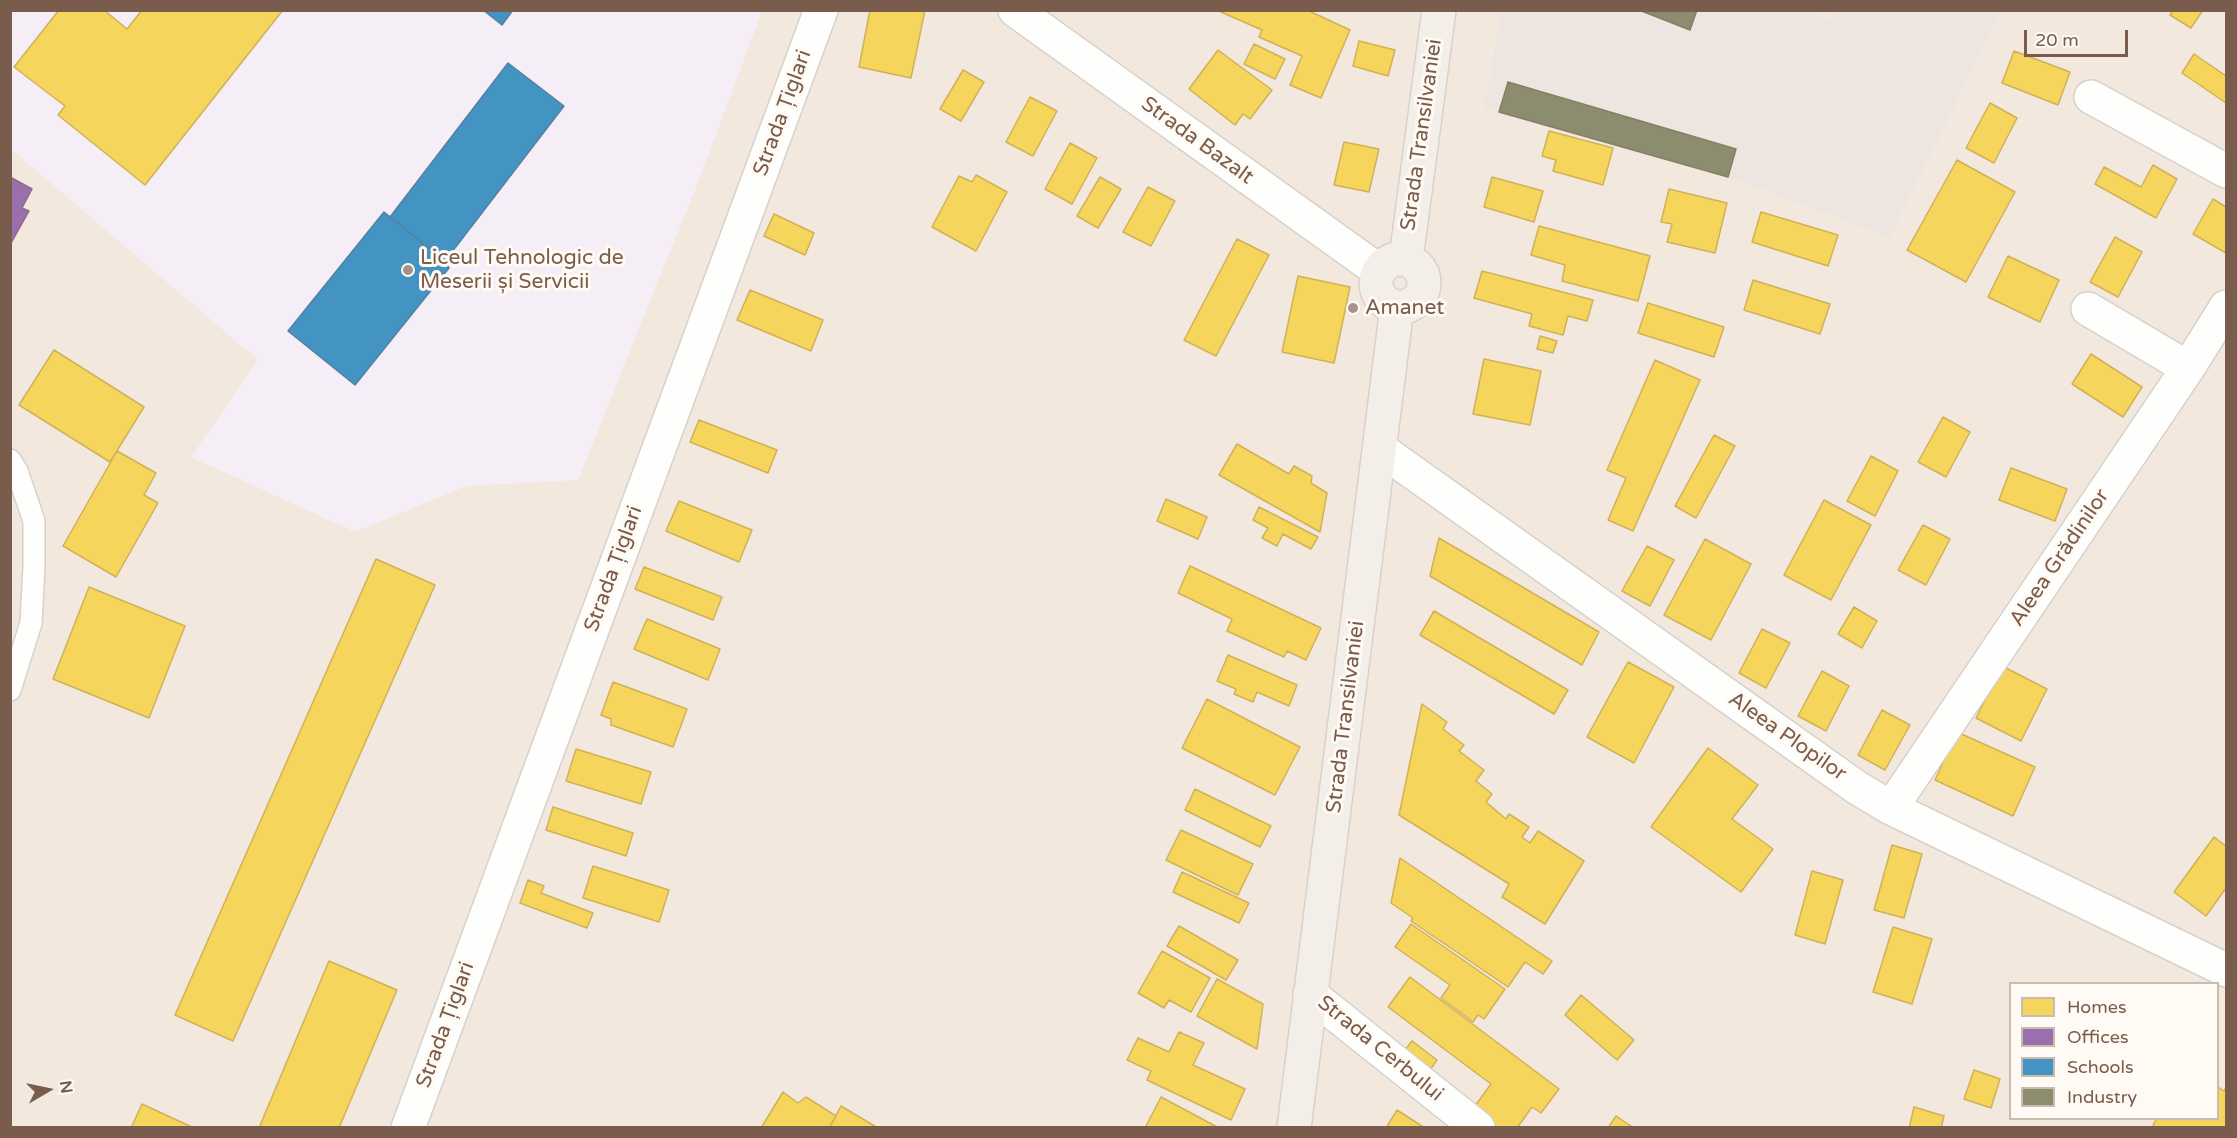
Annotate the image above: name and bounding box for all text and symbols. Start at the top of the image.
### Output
scale bar [2027,18,2130,56]
text: 20 m [2035,29,2079,51]
street label: Strada Transilvaniei [1396,37,1448,233]
street label: Strada Țiglari [749,47,817,179]
street label: Strada Bazalt [1136,92,1258,190]
place label: Liceul Tehnologic de Meserii și Servicii [420,245,624,295]
marker: Liceul Tehnologic de Meserii și Servicii [401,263,415,277]
place label: Amanet [1365,295,1444,321]
marker: Amanet [1346,301,1360,315]
street label: Aleea Grădinilor [2005,485,2115,631]
street label: Strada Țiglari [580,503,648,635]
street label: Strada Transilvaniei [1322,619,1370,815]
street label: Aleea Plopilor [1723,687,1851,787]
street label: Strada Țiglari [412,959,480,1091]
legend [2009,982,2219,1120]
street label: Strada Cerbului [1312,991,1448,1107]
text: Homes [2067,996,2127,1018]
text: Offices [2067,1026,2129,1048]
text: Schools [2067,1056,2134,1078]
north arrow [18,1060,78,1120]
text: N [55,1079,77,1095]
text: Industry [2067,1086,2137,1108]

